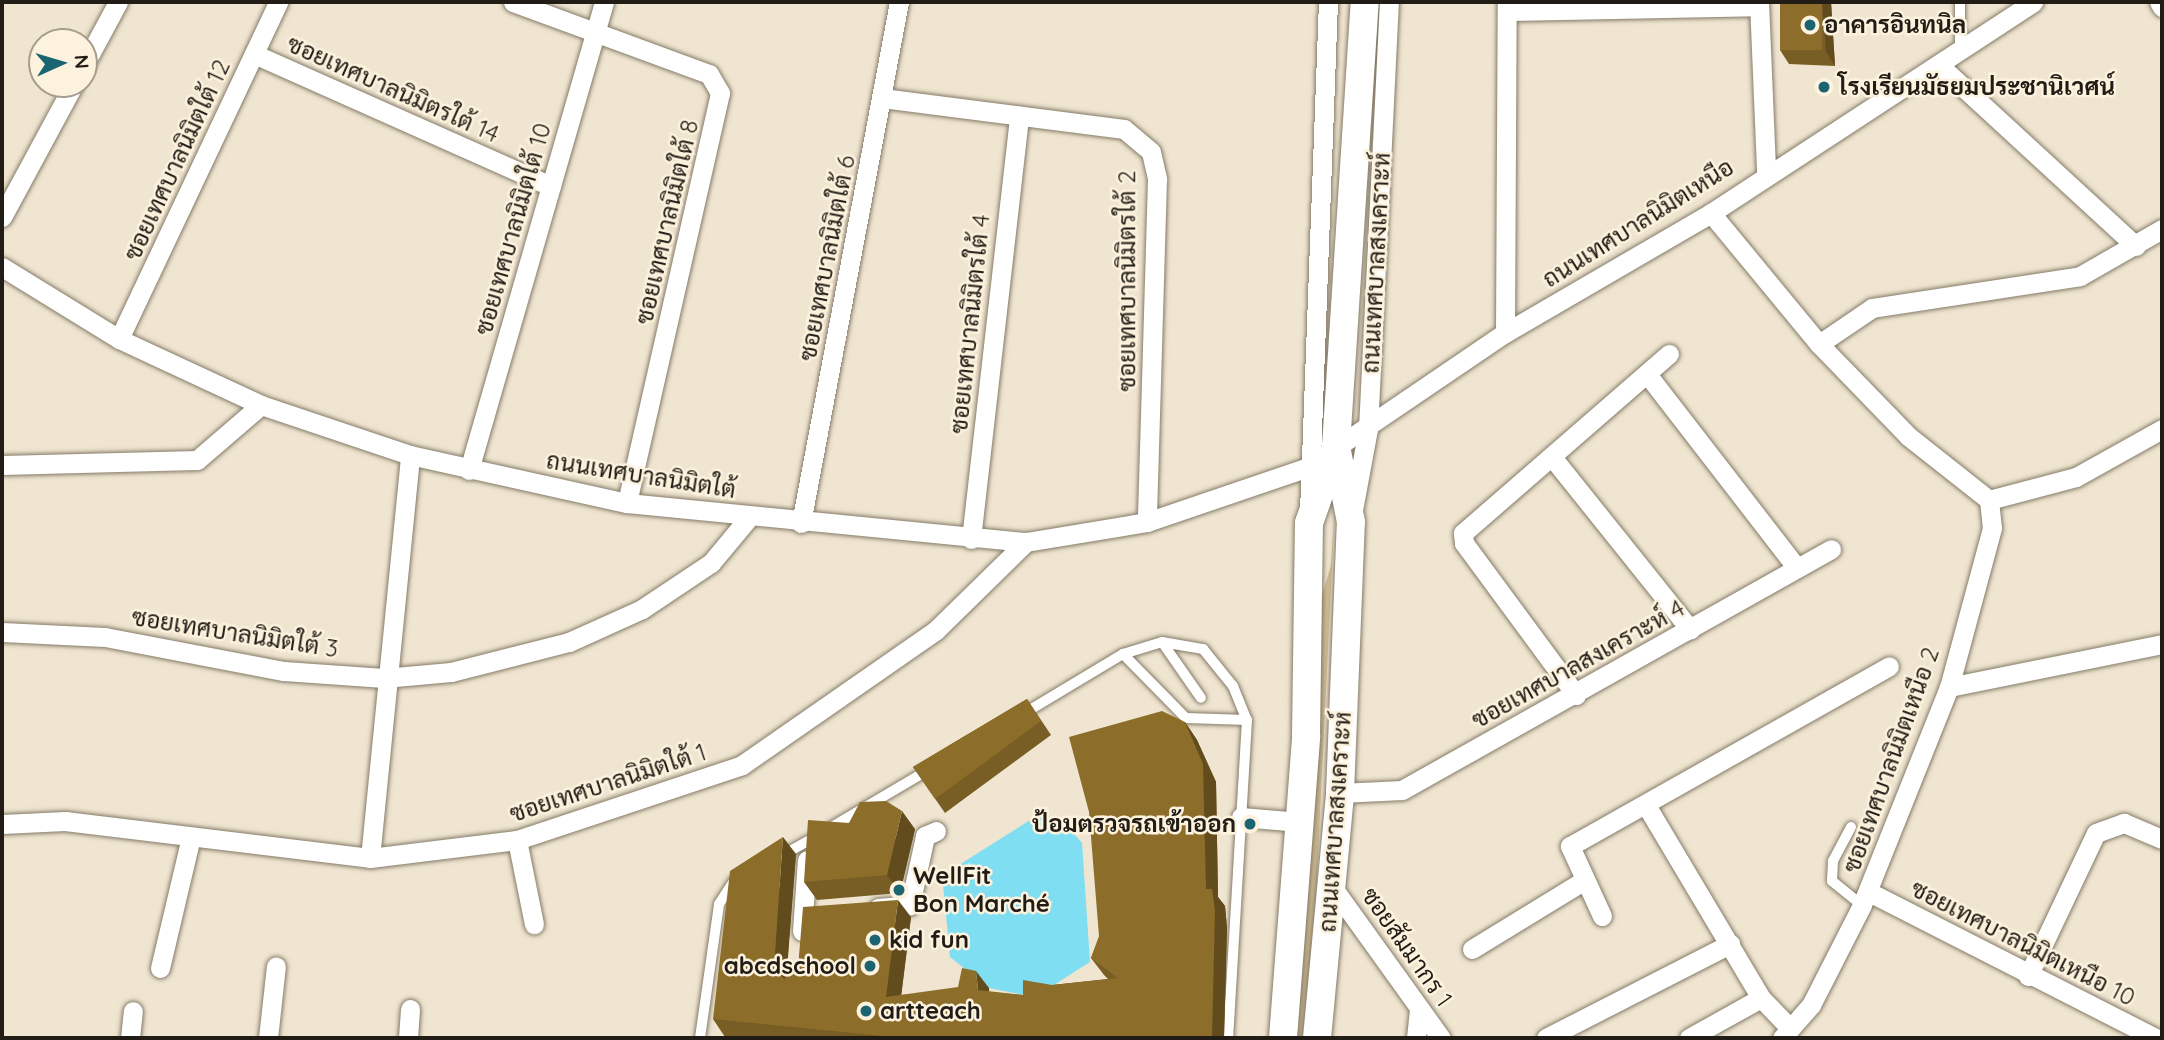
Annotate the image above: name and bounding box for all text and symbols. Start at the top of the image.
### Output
place label: อาคารอินทนิล [1824,11,1966,39]
marker: อาคารอินทนิล [1802,17,1818,33]
north arrow [28,28,98,98]
street label: ซอยเทศบาลนิมิตรใต้ 14 [283,29,503,149]
text: N [69,54,94,69]
street label: ซอยเทศบาลนิมิตใต้ 12 [118,55,236,265]
place label: โรงเรียนมัธยมประชานิเวศน์ [1838,73,2115,101]
marker: โรงเรียนมัธยมประชานิเวศน์ [1816,79,1832,95]
street label: ซอยเทศบาลนิมิตใต้ 8 [629,117,705,327]
street label: ซอยเทศบาลนิมิตใต้ 10 [469,120,557,338]
street label: ถนนเทศบาลสงเคราะห์ [1356,152,1396,374]
street label: ซอยเทศบาลนิมิตใต้ 6 [793,153,861,363]
street label: ถนนเทศบาลนิมิตเหนือ [1537,153,1739,293]
street label: ซอยเทศบาลนิมิตรใต้ 2 [1113,171,1141,391]
street label: ซอยเทศบาลนิมิตรใต้ 4 [944,213,996,435]
street label: ถนนเทศบาลนิมิตใต้ [544,446,738,504]
street label: ซอยเทศบาลสงเคราะห์ 4 [1467,594,1689,734]
street label: ซอยเทศบาลนิมิตใต้ 3 [130,602,340,664]
street label: ซอยเทศบาลนิมิตเหนือ 2 [1837,643,1945,877]
street label: ถนนเทศบาลสงเคราะห์ [1313,711,1357,933]
street label: ซอยเทศบาลนิมิตใต้ 1 [506,738,710,828]
place label: ป้อมตรวจรถเข้าออก [1032,810,1236,838]
marker: ป้อมตรวจรถเข้าออก [1242,816,1258,832]
place label: WellFit Bon Marché [913,862,1050,918]
street label: ซอยเทศบาลนิมิตเหนือ 10 [1906,874,2140,1012]
marker: WellFit Bon Marché [891,882,907,898]
street label: ซอยสัมมากร 1 [1355,882,1459,1012]
place label: kid fun [889,926,969,954]
marker: kid fun [867,932,883,948]
place label: abcdschool [724,952,856,980]
marker: abcdschool [862,958,878,974]
place label: artteach [880,997,981,1025]
marker: artteach [858,1003,874,1019]

